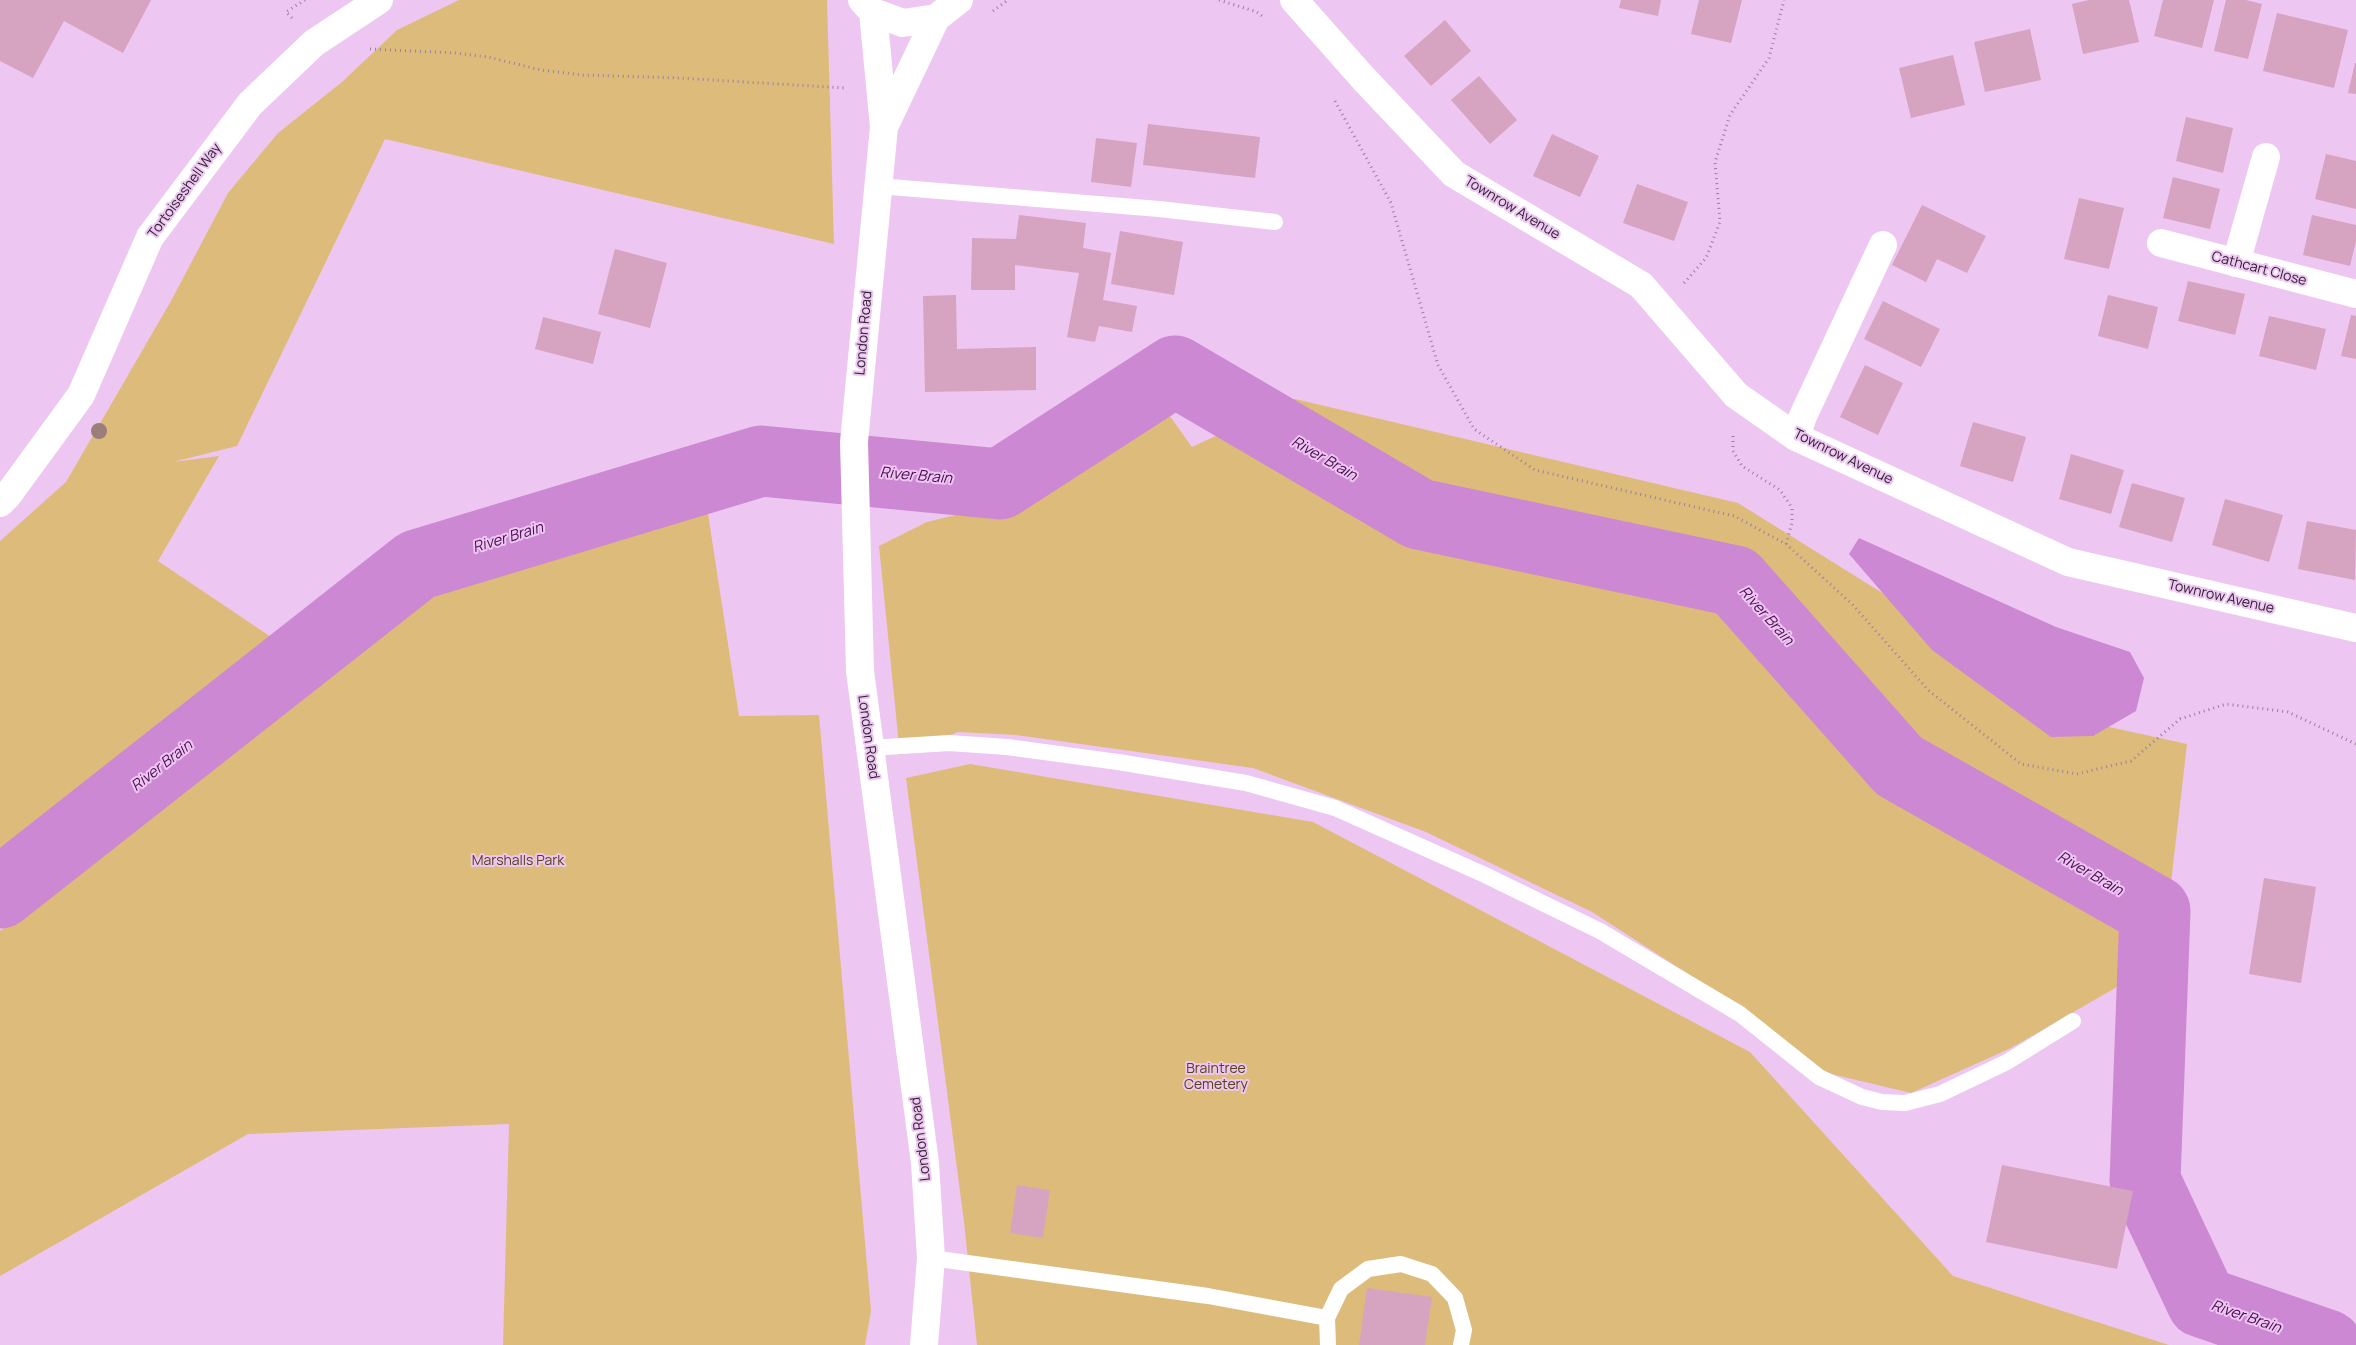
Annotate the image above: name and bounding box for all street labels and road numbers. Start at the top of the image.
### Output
street label: Tortoiseshell Way [145,140,225,242]
street label: Townrow Avenue [1461,173,1563,243]
street label: Cathcart Close [2210,248,2308,290]
street label: London Road [852,290,876,376]
street label: Townrow Avenue [1790,426,1896,488]
street label: Townrow Avenue [2166,577,2276,617]
street label: London Road [854,694,882,780]
street label: London Road [908,1096,934,1182]

